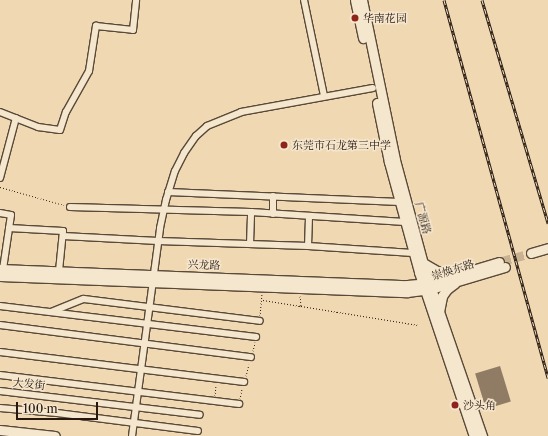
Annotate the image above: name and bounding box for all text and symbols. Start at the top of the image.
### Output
place label: 华南花园 [363,11,407,25]
marker: 华南花园 [350,13,360,23]
place label: 东莞市石龙第三中学 [292,138,391,152]
marker: 东莞市石龙第三中学 [279,140,289,150]
street label: 广源路 [412,200,434,236]
street label: 崇焕东路 [430,257,476,283]
street label: 兴龙路 [187,258,221,272]
street label: 大发街 [12,376,46,392]
scale bar [18,394,100,420]
place label: 沙头角 [463,398,496,412]
marker: 沙头角 [450,400,460,410]
text: 100 m [23,401,58,416]

